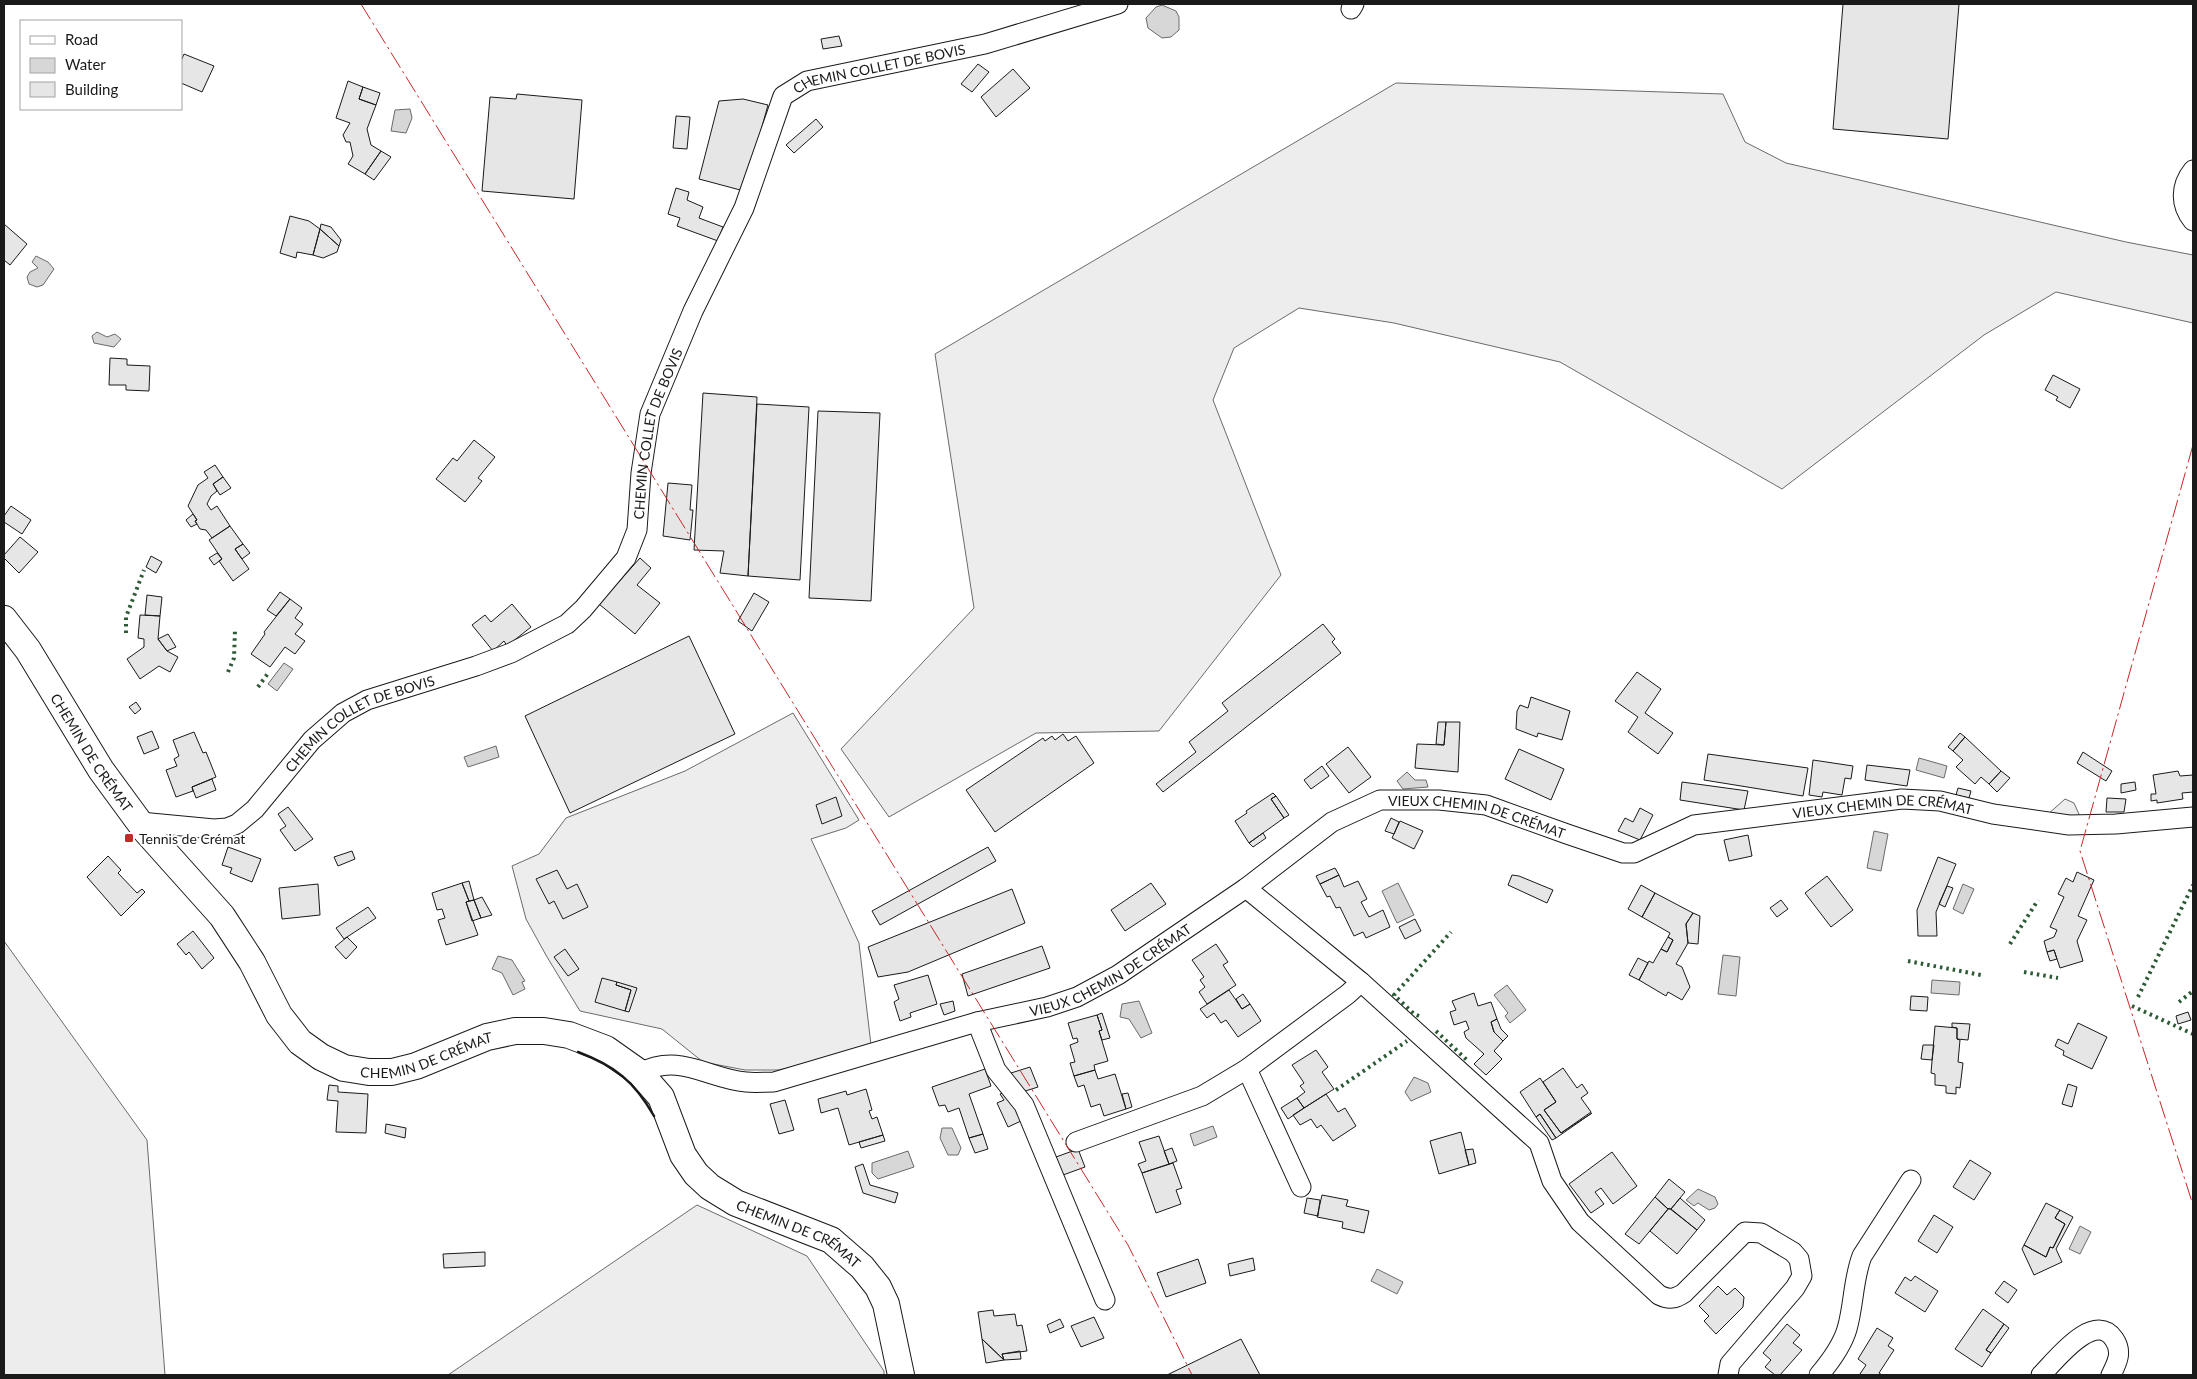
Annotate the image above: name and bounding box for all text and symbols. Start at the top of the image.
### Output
legend [20,20,182,110]
text: Road [65,30,98,48]
street label: CHEMIN COLLET DE BOVIS [789,40,967,96]
text: Water [65,55,106,73]
text: Building [65,80,118,98]
street label: CHEMIN COLLET DE BOVIS [629,345,685,520]
street label: CHEMIN COLLET DE BOVIS [281,671,436,775]
street label: CHEMIN DE CRÉMAT [48,690,137,815]
street label: VIEUX CHEMIN DE CRÉMAT [1792,790,1976,821]
street label: VIEUX CHEMIN DE CRÉMAT [1388,792,1569,842]
place label: Tennis de Crémat [139,830,245,847]
marker: Tennis de Crémat [123,832,135,844]
street label: VIEUX CHEMIN DE CRÉMAT [1028,919,1195,1019]
street label: CHEMIN DE CRÉMAT [359,1028,494,1081]
street label: CHEMIN DE CRÉMAT [734,1196,865,1271]

